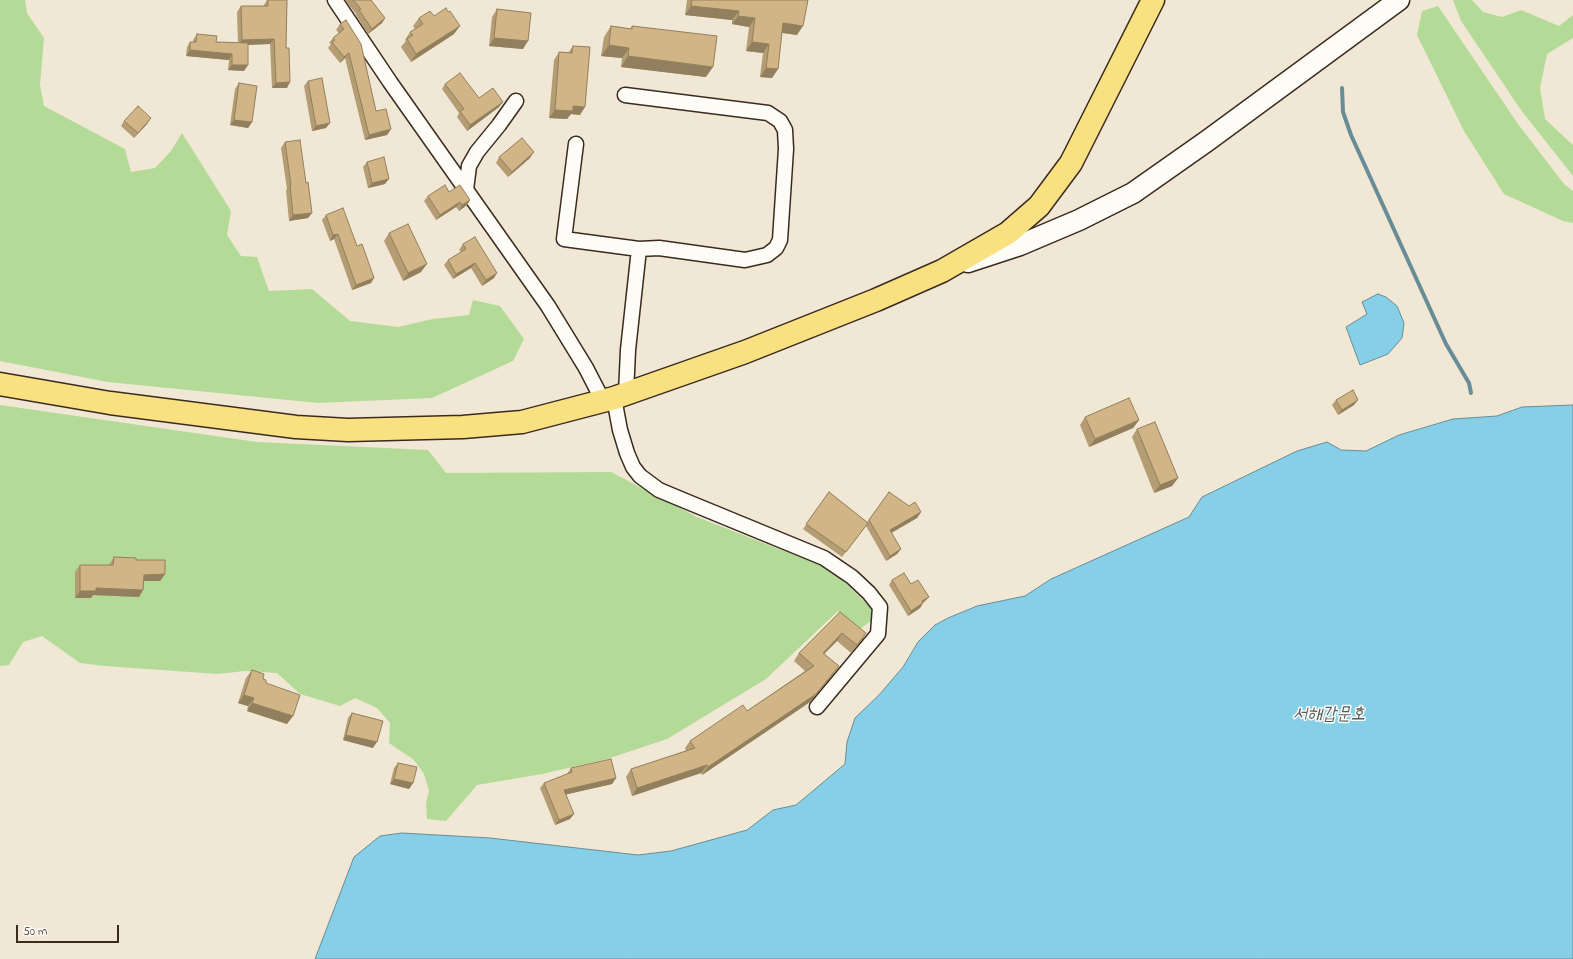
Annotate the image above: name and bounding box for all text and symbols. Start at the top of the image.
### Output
water label: 서해갑문호 [1293,705,1365,727]
scale bar [18,917,121,943]
text: 50 m [23,923,47,941]

